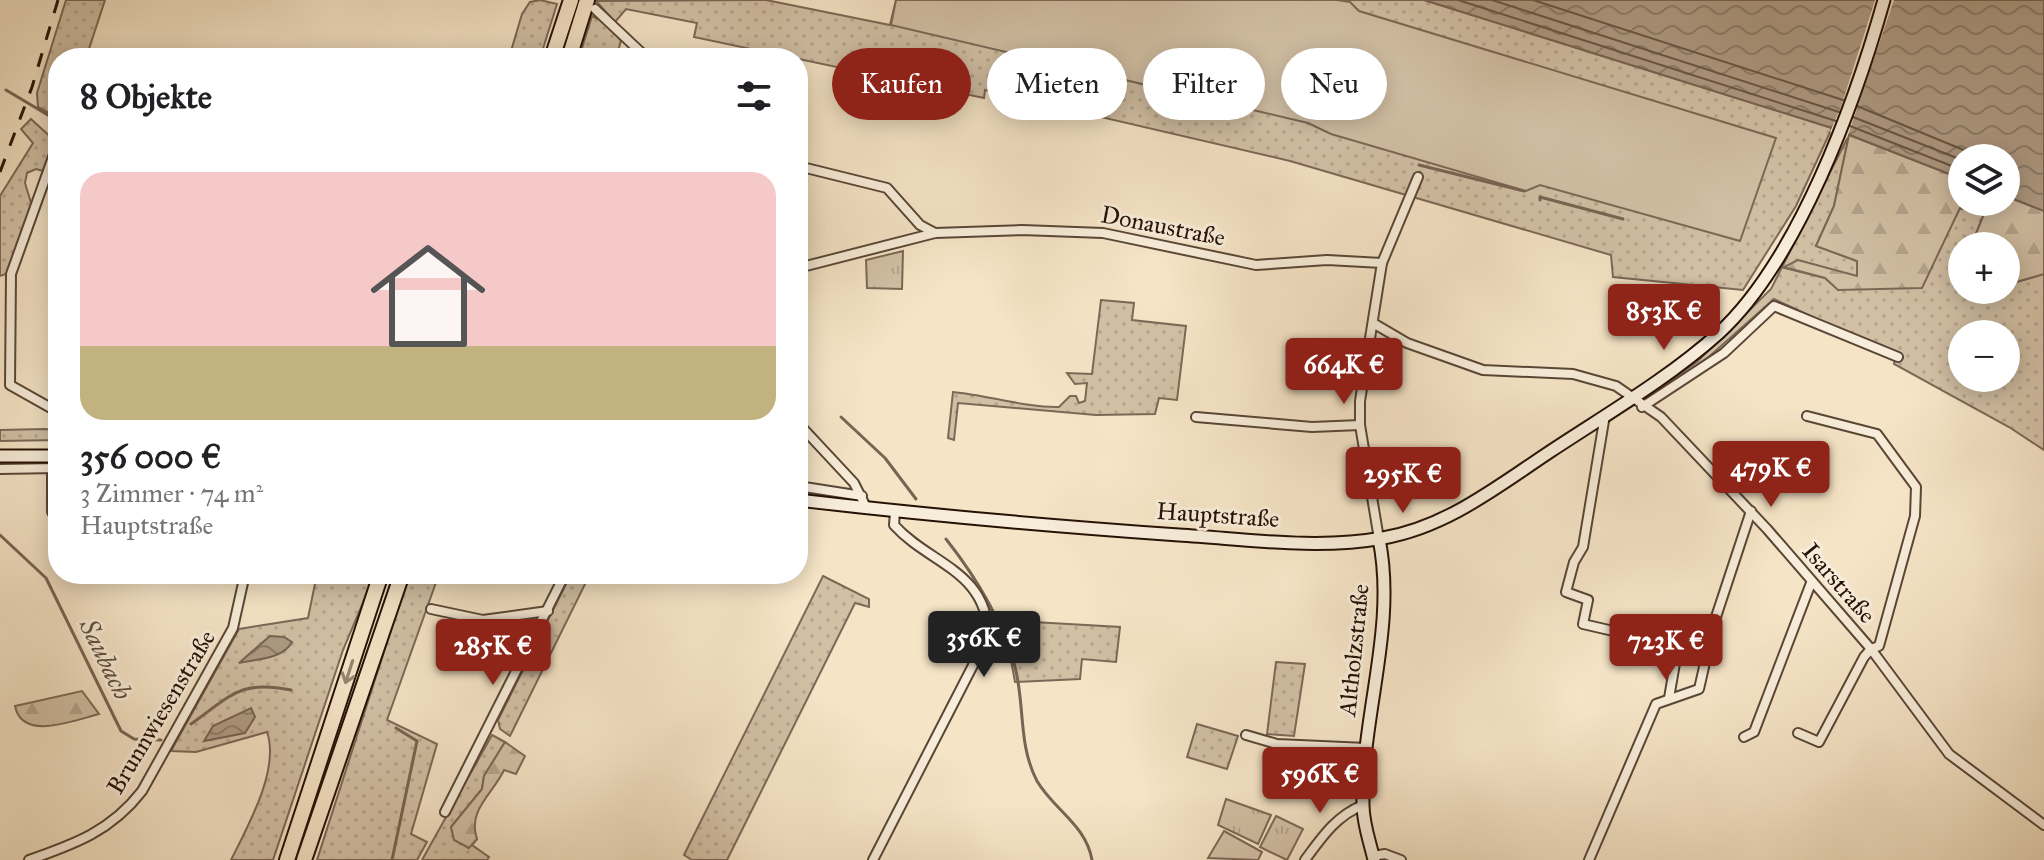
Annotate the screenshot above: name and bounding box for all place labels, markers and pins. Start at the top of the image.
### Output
pin: 853K € [1599,284,1729,352]
pin: 664K € [1279,338,1409,406]
pin: 479K € [1706,441,1836,509]
pin: 295K € [1338,447,1468,515]
pin: 356K € [919,611,1049,679]
pin: 723K € [1601,614,1731,682]
pin: 285K € [428,619,558,687]
pin: 596K € [1255,747,1385,815]

